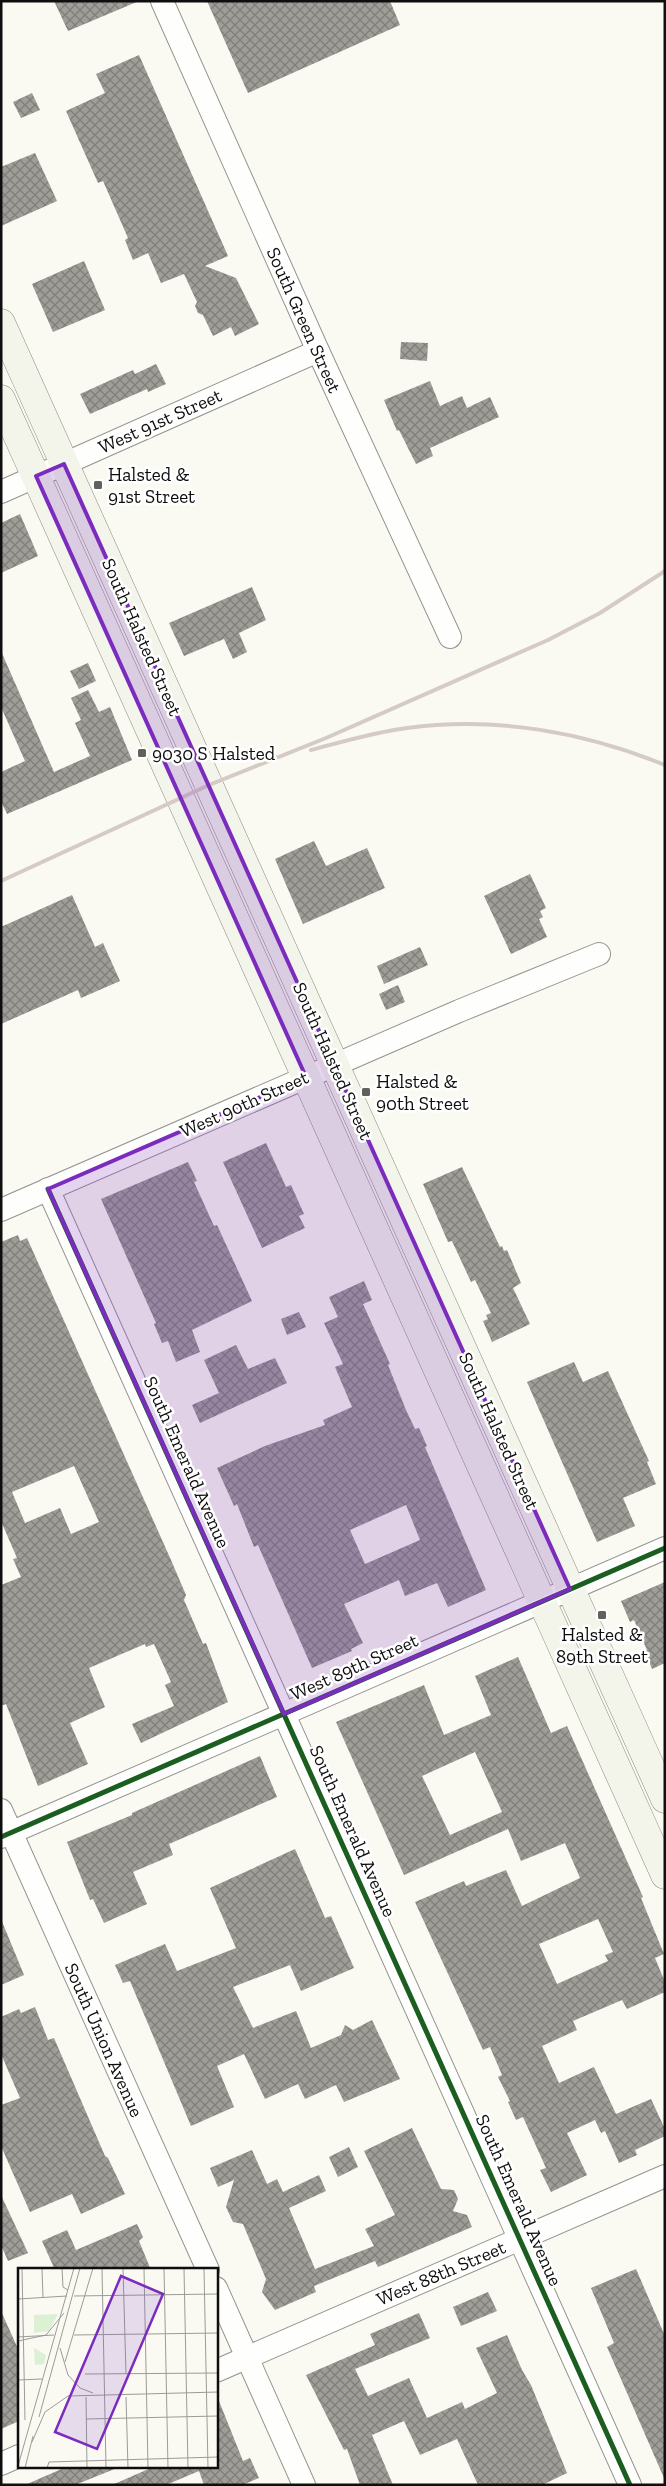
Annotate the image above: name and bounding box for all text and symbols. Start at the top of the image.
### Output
street label: South Green Street [262,244,346,396]
street label: West 91st Street [95,384,225,458]
place label: Halsted & 91st Street [108,463,195,508]
marker: Halsted & 91st Street [92,479,104,491]
street label: South Halsted Street [97,555,187,719]
place label: 9030 S Halsted [152,742,276,765]
marker: 9030 S Halsted [136,747,148,759]
street label: South Halsted Street [288,979,378,1143]
street label: West 90th Street [176,1065,312,1143]
place label: Halsted & 90th Street [376,1070,469,1115]
marker: Halsted & 90th Street [360,1086,372,1098]
street label: South Halsted Street [454,1349,544,1513]
street label: South Emerald Avenue [139,1373,235,1551]
marker: Halsted & 89th Street [596,1609,608,1621]
place label: Halsted & 89th Street [556,1623,648,1668]
street label: West 89th Street [286,1628,422,1706]
street label: South Emerald Avenue [305,1742,401,1920]
street label: South Union Avenue [60,1959,148,2121]
street label: South Emerald Avenue [471,2111,567,2289]
street label: West 88th Street [373,2235,509,2311]
inset map [18,2268,218,2468]

